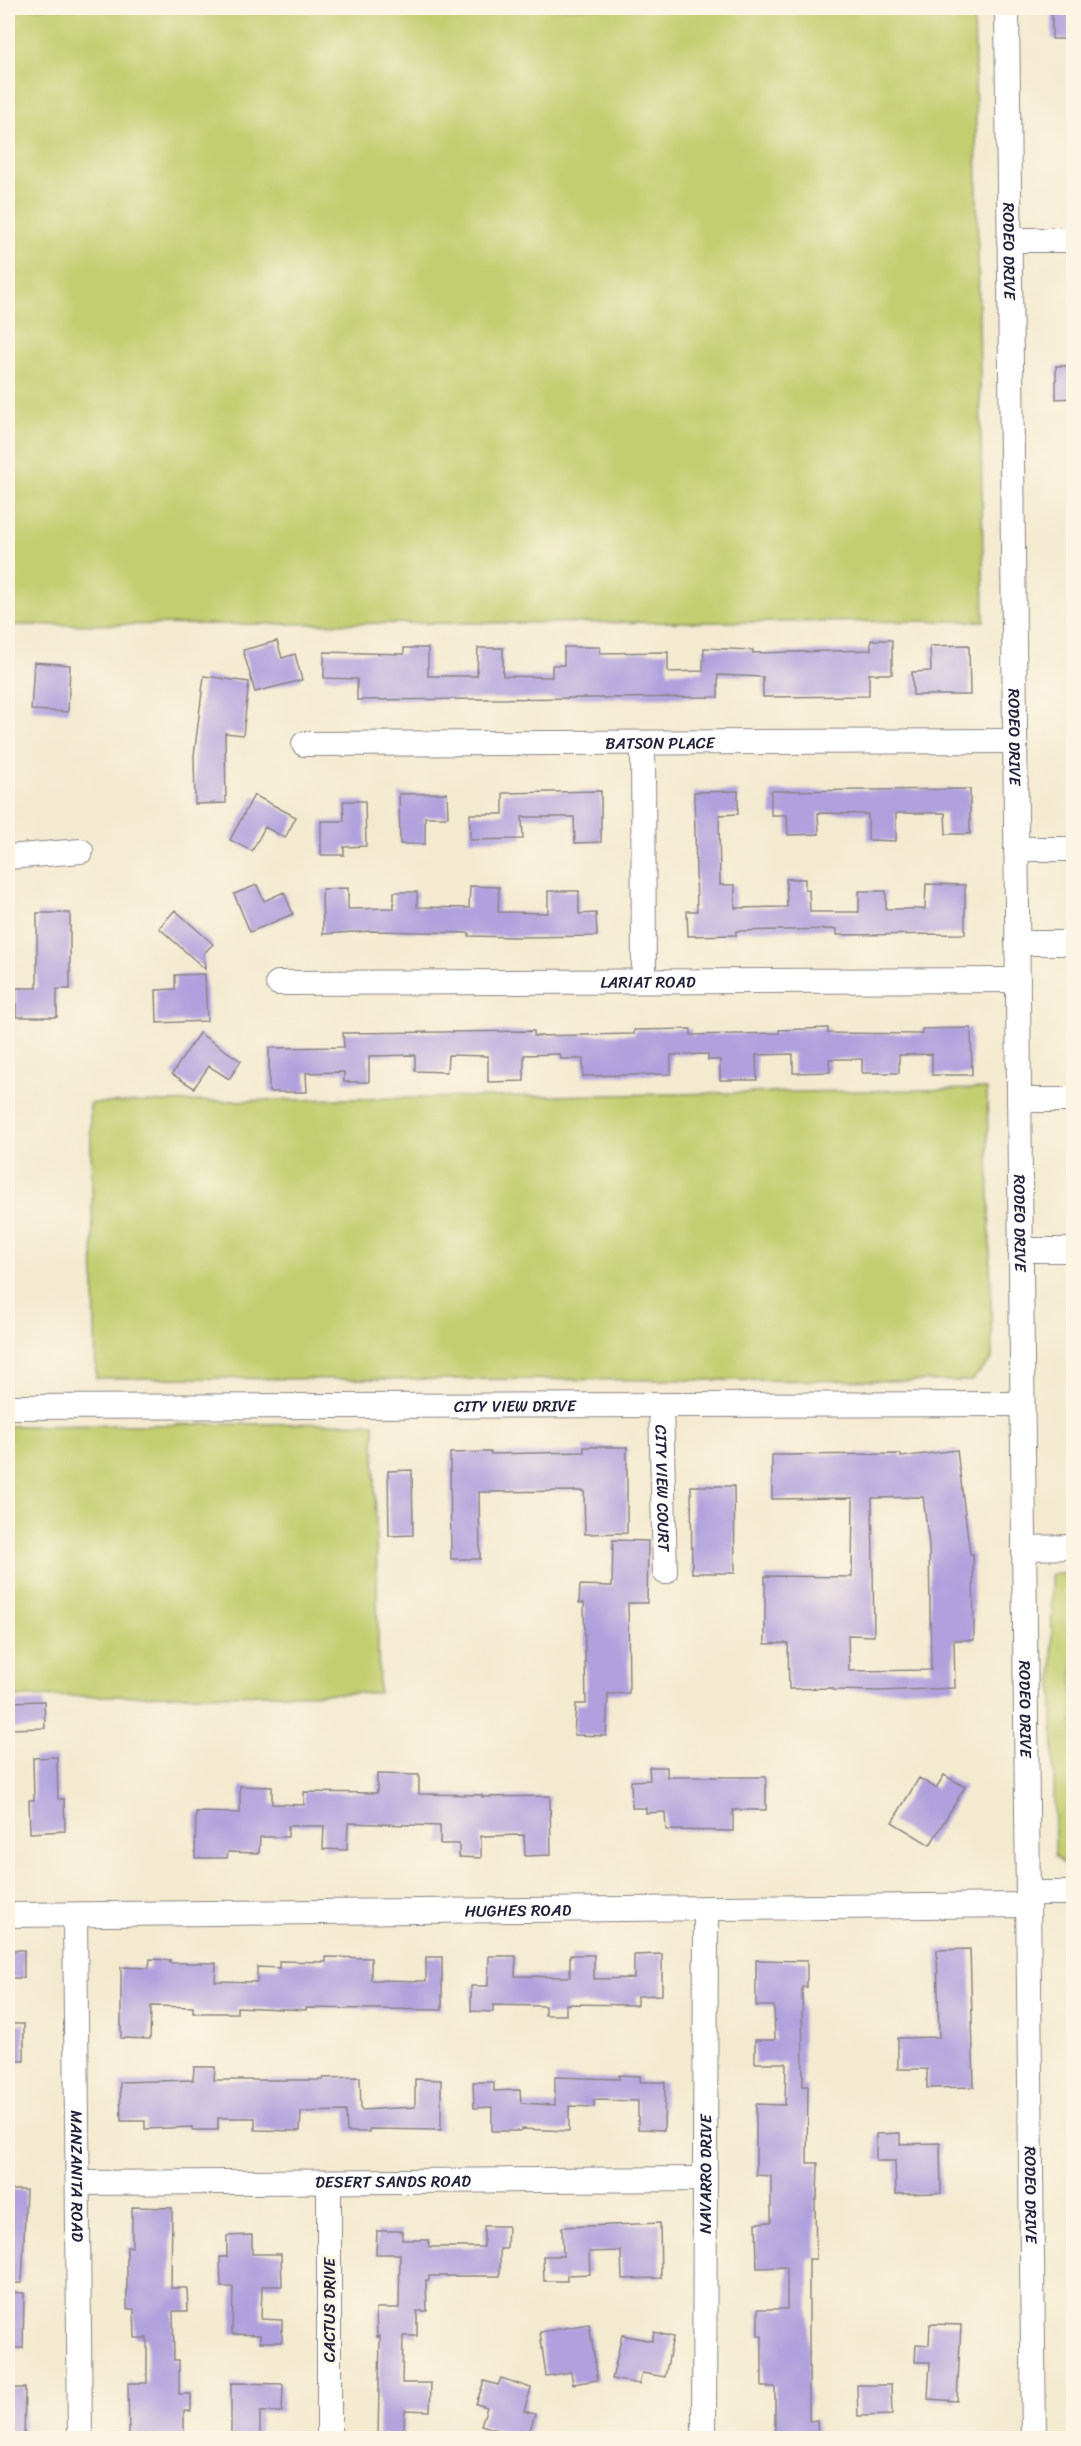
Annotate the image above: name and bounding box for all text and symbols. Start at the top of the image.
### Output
street label: RODEO DRIVE [995,202,1025,301]
street label: RODEO DRIVE [1000,688,1030,787]
street label: BATSON PLACE [605,728,716,757]
street label: LARIAT ROAD [600,967,696,996]
street label: RODEO DRIVE [1005,1174,1036,1273]
street label: CITY VIEW DRIVE [454,1391,577,1420]
street label: CITY VIEW COURT [647,1424,679,1553]
street label: RODEO DRIVE [1011,1660,1041,1759]
street label: HUGHES ROAD [465,1895,572,1925]
street label: MANZANITA ROAD [62,2110,93,2242]
street label: NAVARRO DRIVE [690,2113,720,2234]
street label: RODEO DRIVE [1016,2146,1046,2245]
street label: DESERT SANDS ROAD [315,2166,471,2196]
street label: CACTUS DRIVE [315,2257,344,2362]

